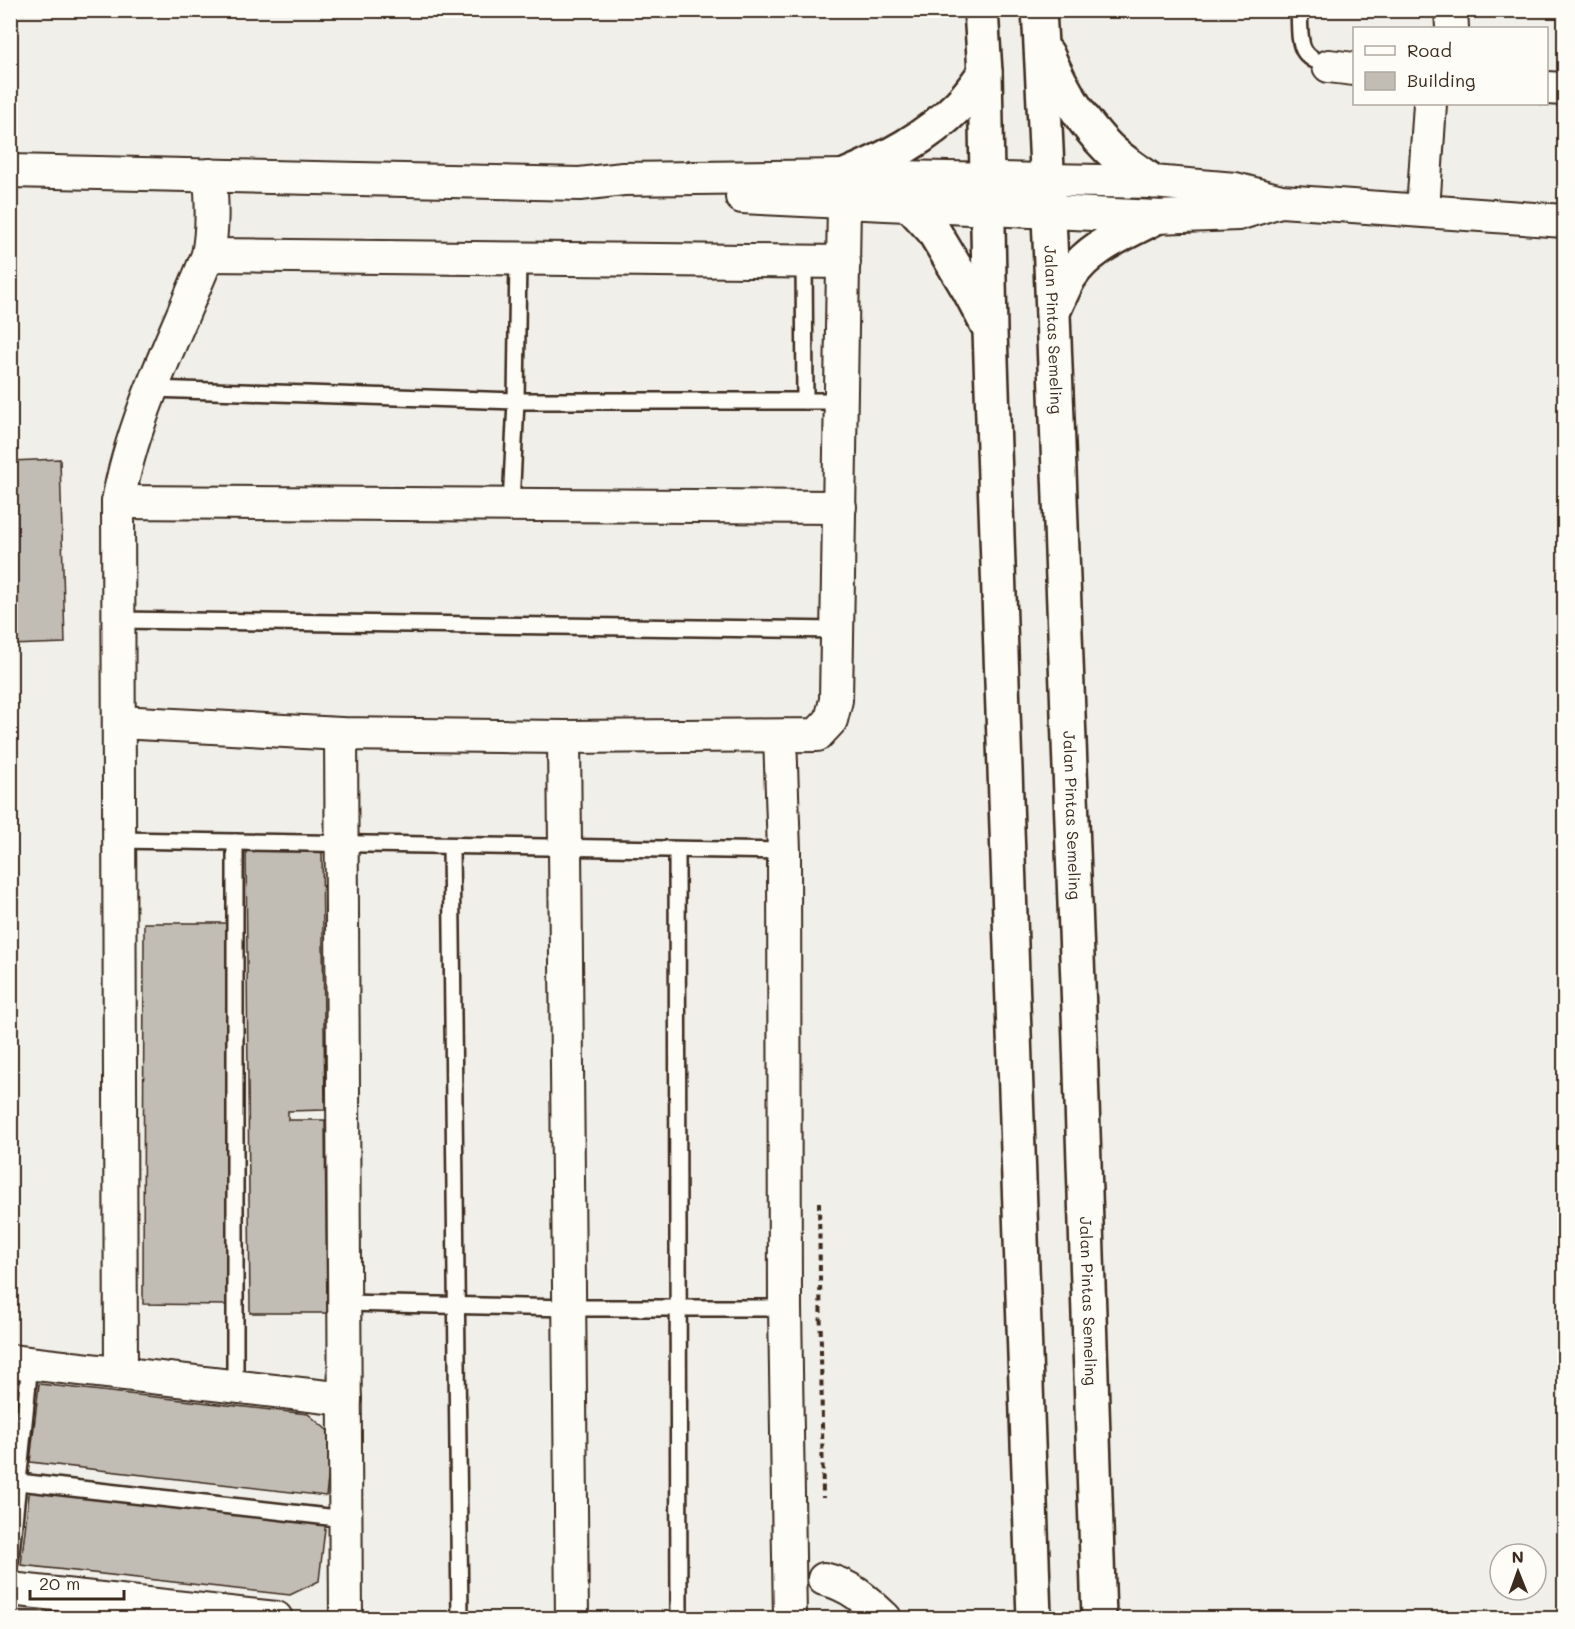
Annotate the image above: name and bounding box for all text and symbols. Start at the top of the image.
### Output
legend [1353,27,1548,105]
text: Road [1407,38,1452,62]
text: Building [1407,68,1475,92]
street label: Jalan Pintas Semeling [1040,245,1068,414]
street label: Jalan Pintas Semeling [1059,730,1086,900]
street label: Jalan Pintas Semeling [1076,1216,1102,1386]
north arrow [1488,1542,1548,1602]
text: N [1511,1546,1524,1567]
scale bar [30,1563,124,1601]
text: 20 m [39,1571,80,1595]

